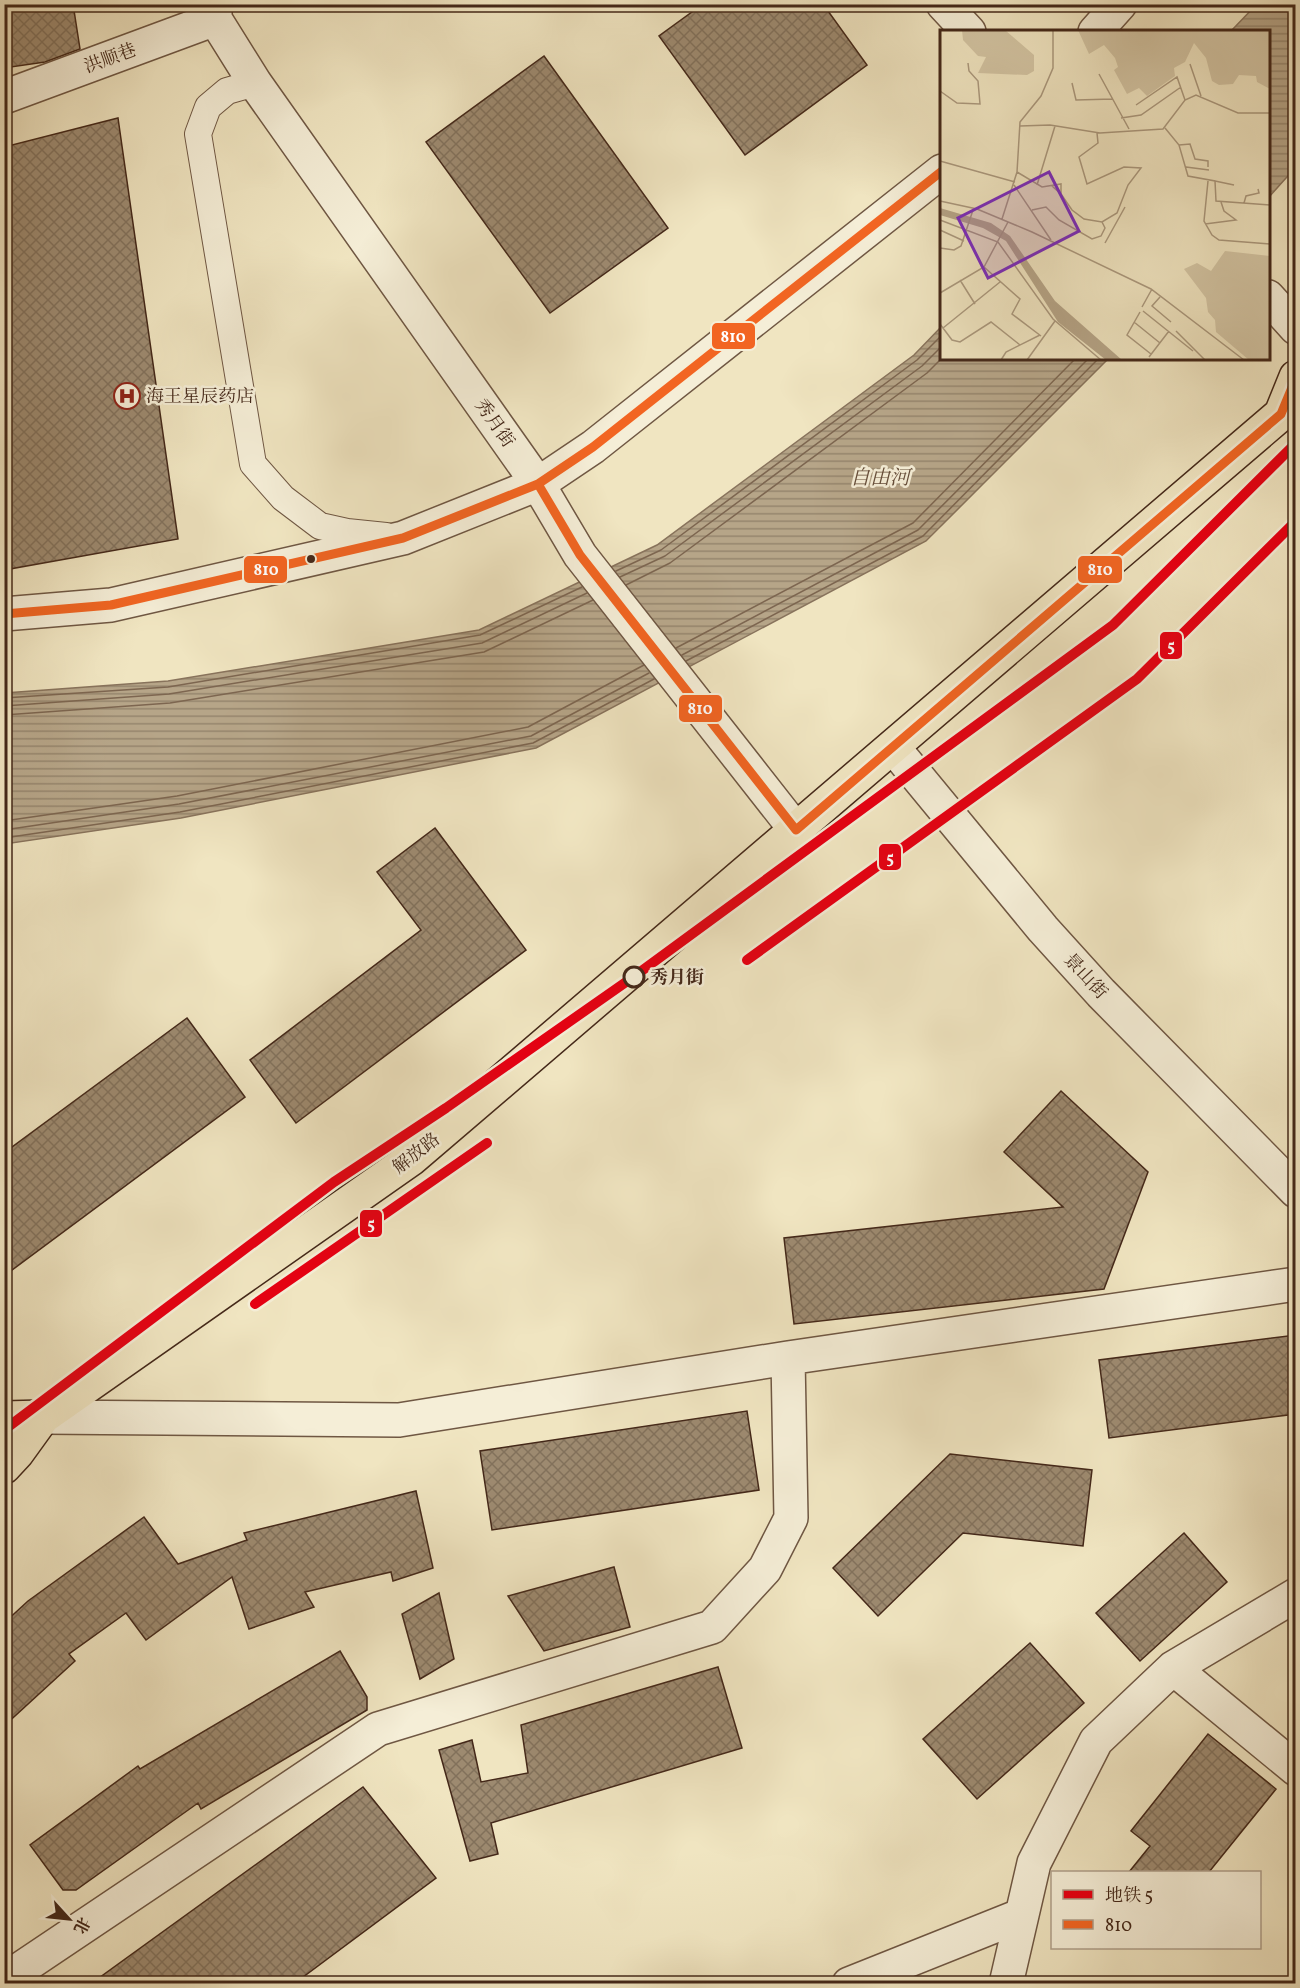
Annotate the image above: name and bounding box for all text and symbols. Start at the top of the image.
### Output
inset map [940,30,1270,360]
street label: 洪顺巷 [81,38,140,80]
line badge: 810 [711,322,756,350]
text: 810 [720,327,746,349]
hospital icon: 海王星辰药店 [112,381,142,411]
place label: 海王星辰药店 [146,385,254,410]
street label: 秀月街 [468,395,519,453]
water label: 自由河 [850,465,913,493]
unlabelled marker [305,553,317,565]
line badge: 810 [243,555,288,584]
line badge: 810 [1077,555,1123,584]
text: 810 [253,560,279,582]
text: 810 [1087,560,1113,582]
line badge: 5 [1159,631,1183,660]
text: 5 [1167,636,1175,658]
line badge: 810 [678,694,723,723]
text: 810 [687,699,713,721]
line badge: 5 [878,843,902,871]
text: 5 [886,848,894,870]
street label: 景山街 [1057,949,1112,1005]
marker: 秀月街 [623,966,645,988]
place label: 秀月街 [650,966,704,991]
street label: 解放路 [388,1128,446,1181]
line badge: 5 [359,1209,383,1238]
text: 5 [367,1214,375,1236]
legend [1051,1871,1261,1949]
text: 地铁 5 [1105,1884,1153,1909]
north arrow [39,1889,99,1949]
text: 北 [67,1913,94,1937]
text: 810 [1105,1914,1132,1939]

